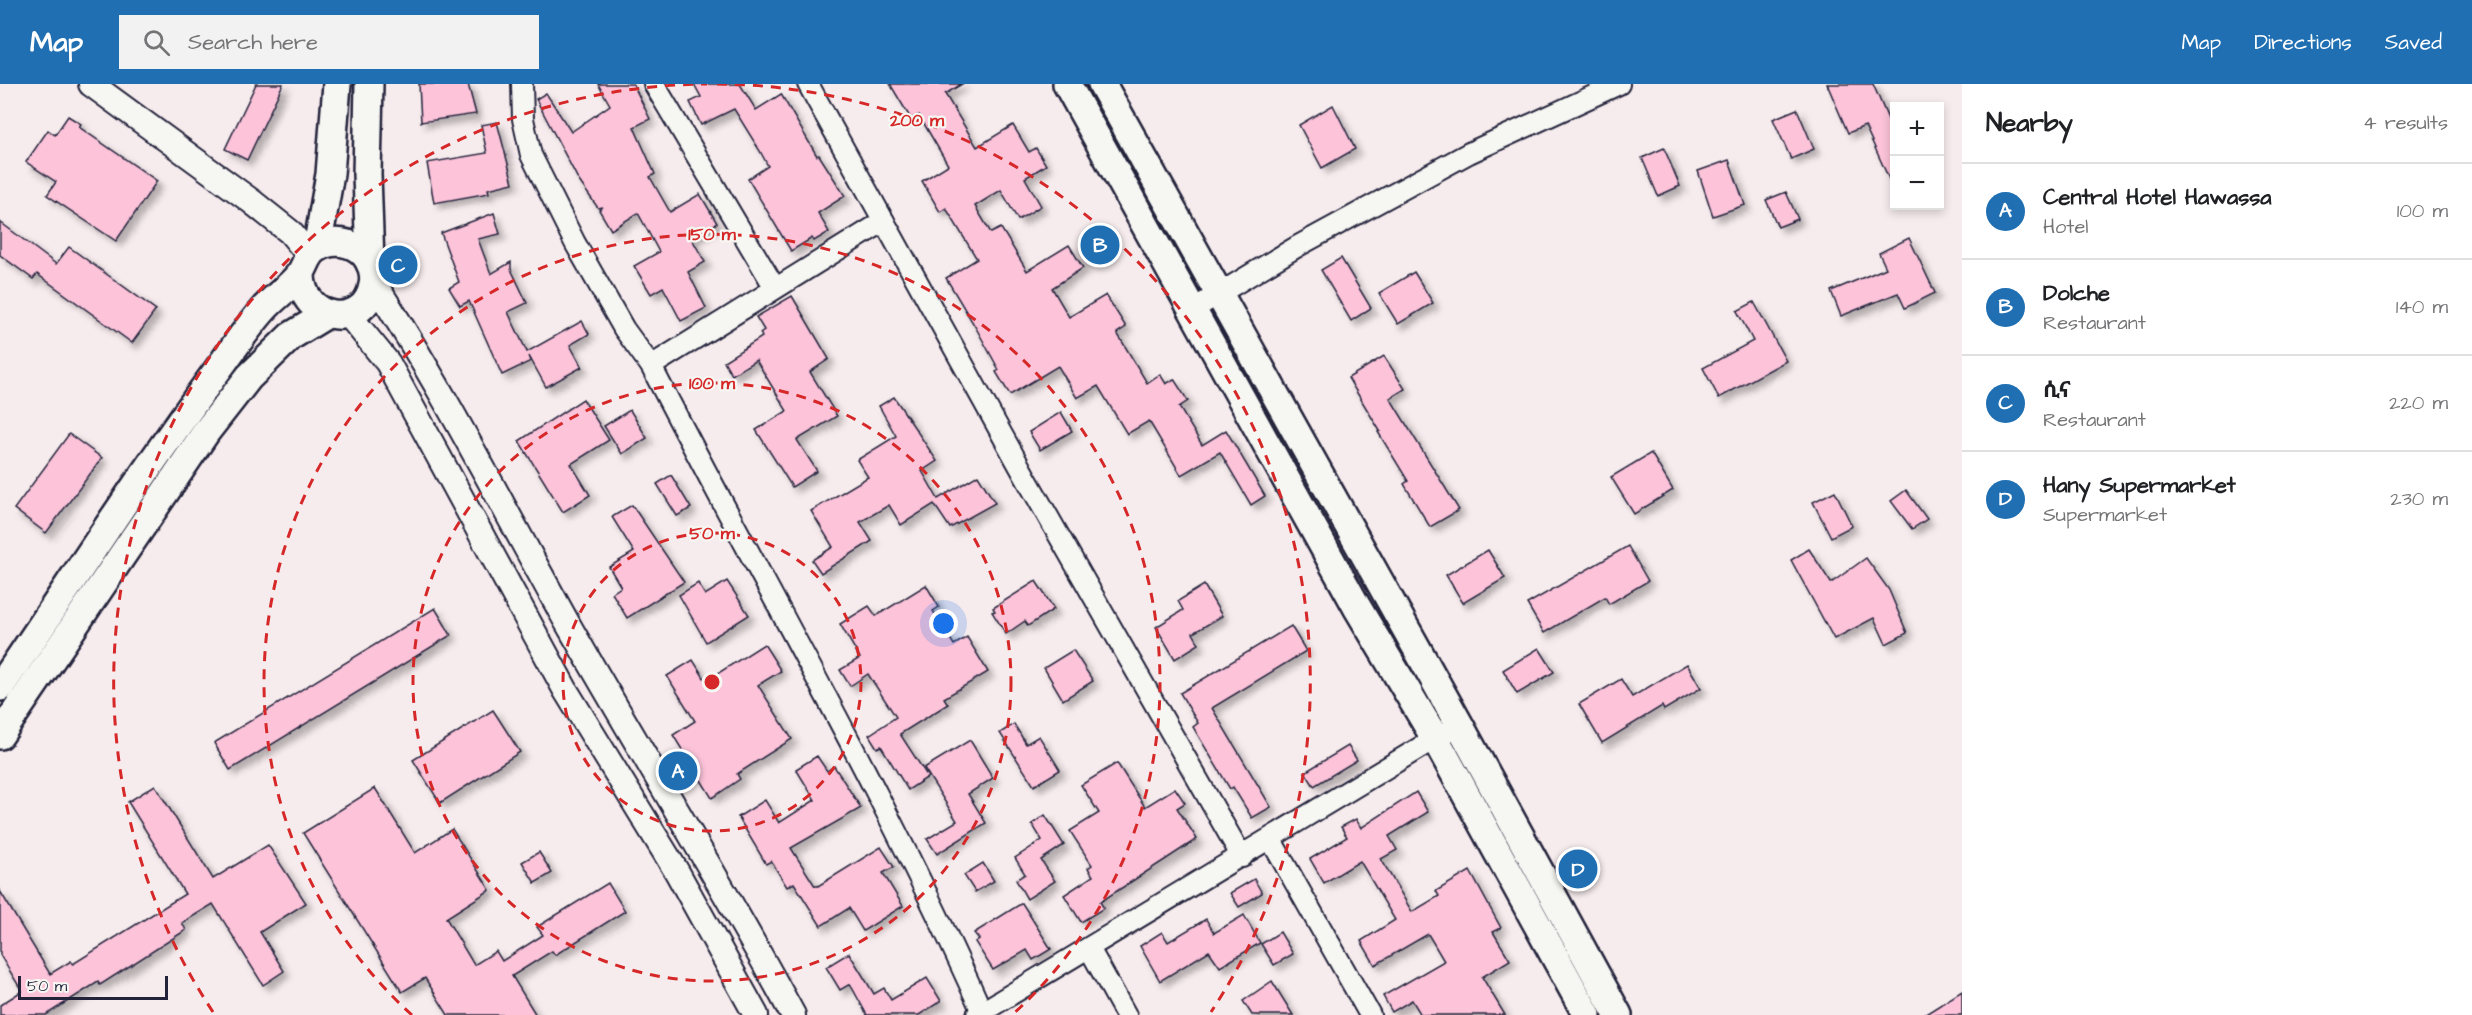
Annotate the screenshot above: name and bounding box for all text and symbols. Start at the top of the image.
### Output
search box [119,15,539,69]
text: Map [30,23,83,62]
icon: search [140,26,173,59]
text: Search here [188,27,318,58]
text: Map [2181,28,2221,57]
text: Directions [2254,28,2352,57]
text: Saved [2385,28,2442,57]
map controls [1890,102,1944,210]
button: + [1890,102,1944,156]
text: Nearby [1986,105,2073,141]
text: 200 m [889,108,945,133]
text: 4 results [2363,109,2448,137]
button: − [1890,156,1944,210]
text: Central Hotel Hawassa [2043,182,2272,213]
text: A [1999,197,2012,225]
text: 100 m [2397,197,2448,225]
text: Hotel [2043,213,2088,241]
text: 150 m [688,222,737,247]
pin: B [1080,222,1120,268]
pin: C [378,242,418,288]
text: Dolche [2043,278,2110,309]
text: B [1998,293,2013,321]
text: 140 m [2396,293,2448,321]
text: Restaurant [2043,309,2146,337]
text: 100 m [689,371,736,396]
text: ሲና [2043,375,2071,406]
text: C [1998,389,2013,417]
text: 220 m [2389,389,2448,417]
text: Restaurant [2043,406,2146,434]
text: Hany Supermarket [2043,470,2236,501]
text: D [1999,485,2012,513]
text: 230 m [2390,485,2448,513]
text: Supermarket [2043,501,2167,529]
text: 50 m [689,521,736,546]
your location [929,609,958,638]
centre of rings [702,672,722,692]
pin: A [658,748,698,794]
pin: D [1558,846,1598,892]
scale bar [18,973,168,1000]
text: 50 m [27,975,67,997]

